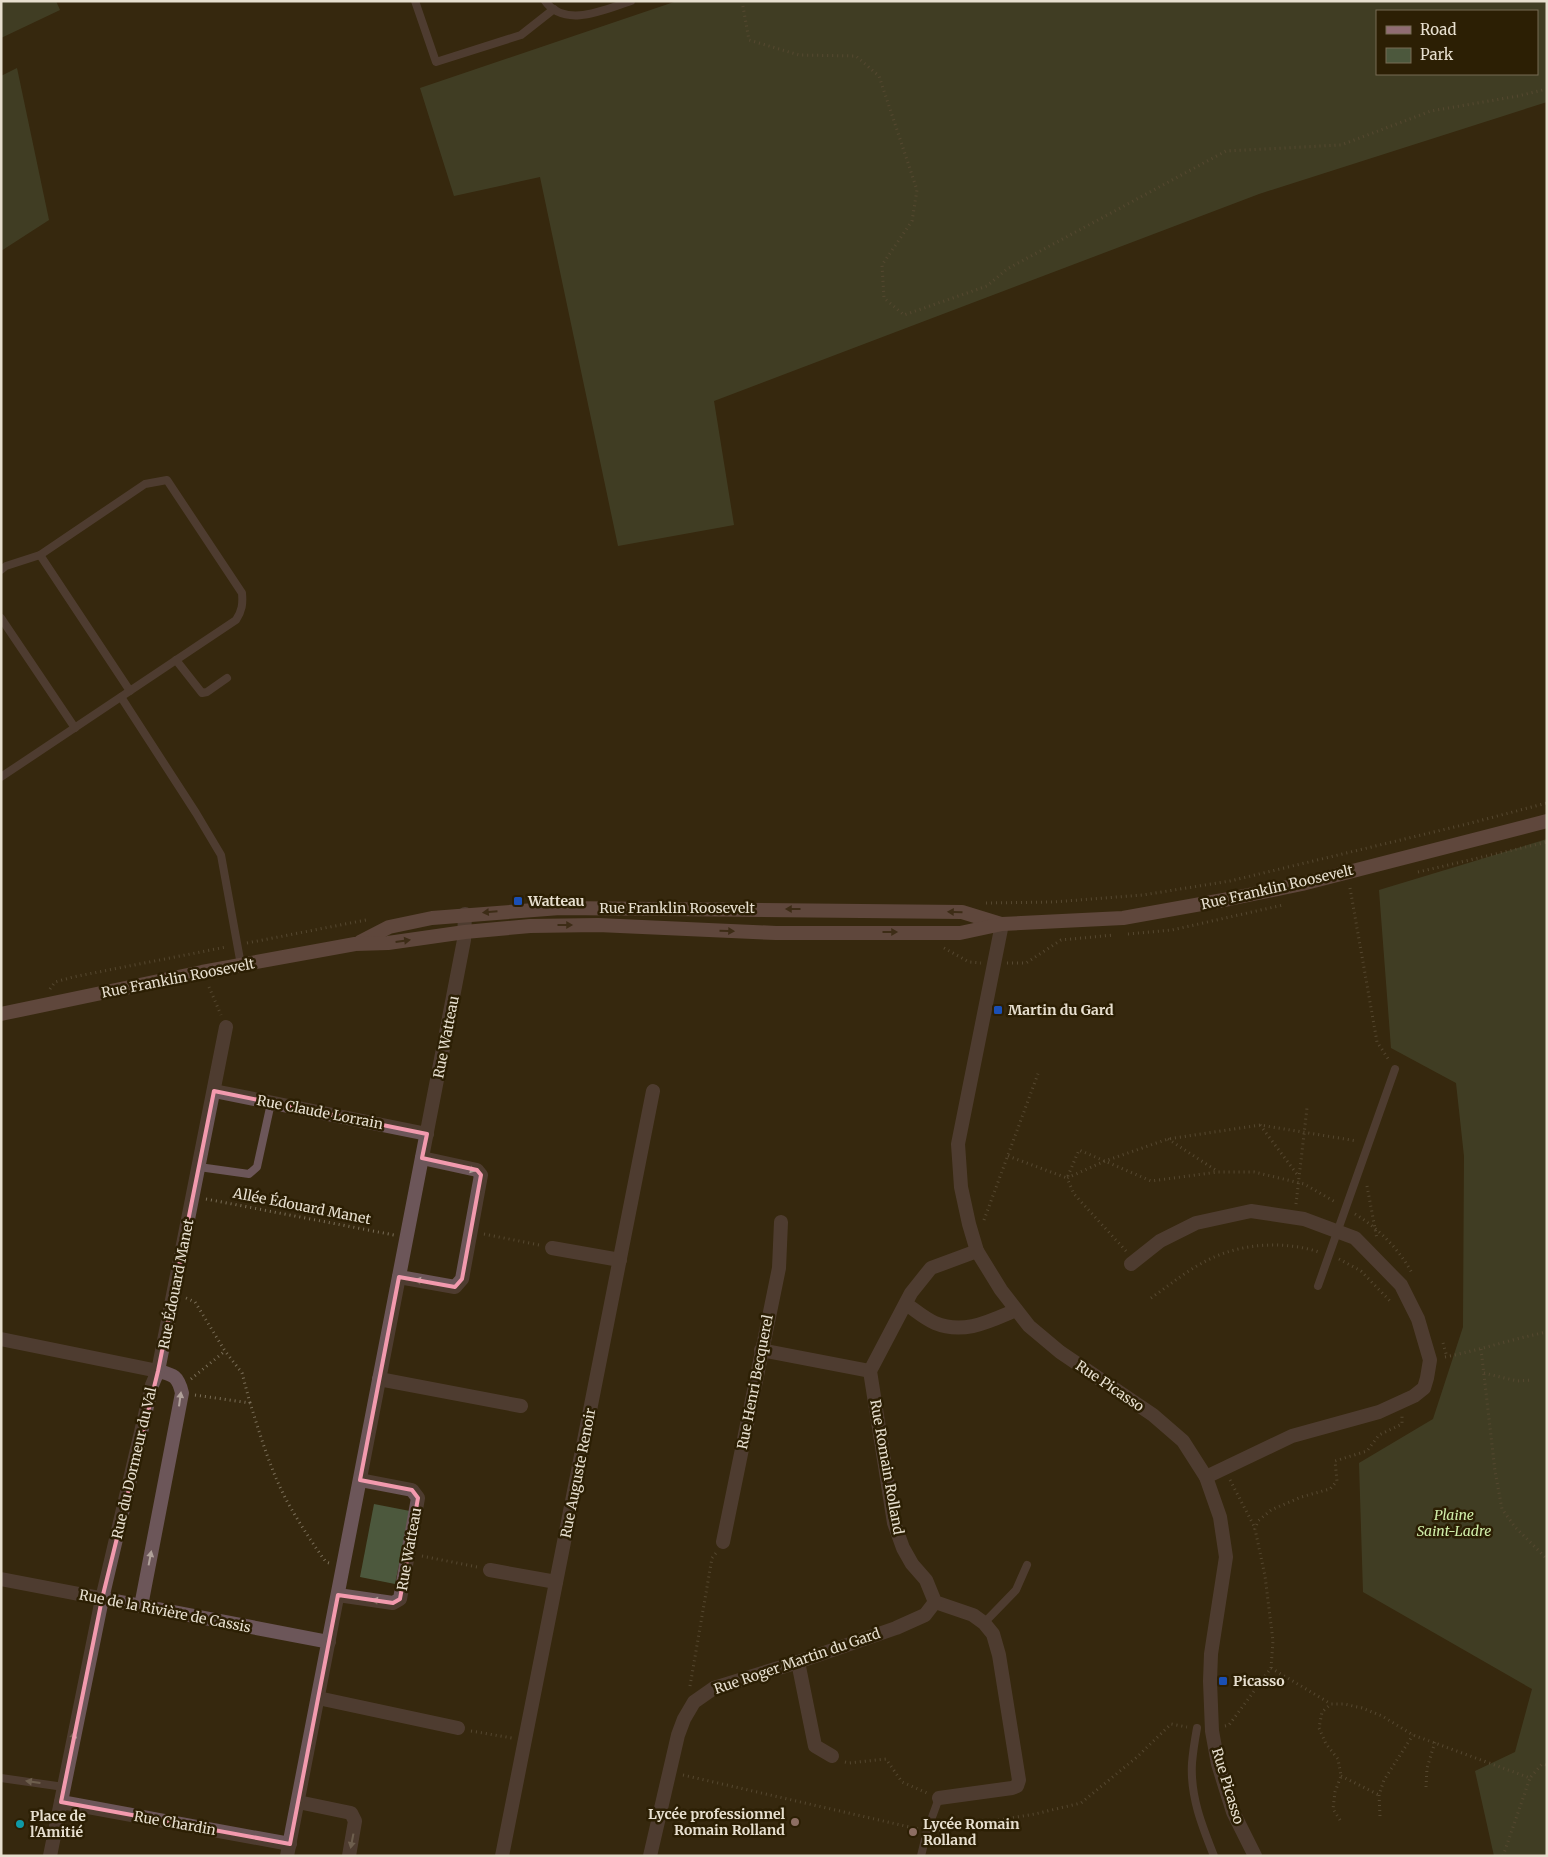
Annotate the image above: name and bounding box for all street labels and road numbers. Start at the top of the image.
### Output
street label: Rue Franklin Roosevelt [1199,861,1355,913]
street label: Rue Franklin Roosevelt [599,899,755,917]
street label: Rue Franklin Roosevelt [100,954,257,1002]
street label: Rue Watteau [429,994,463,1080]
street label: Rue Claude Lorrain [255,1091,385,1133]
street label: Allée Édouard Manet [231,1184,373,1228]
street label: Rue Édouard Manet [155,1217,198,1350]
street label: Rue Henri Becquerel [733,1313,777,1451]
street label: Rue Picasso [1072,1357,1148,1415]
street label: Rue du Dormeur du Val [108,1385,160,1541]
street label: Rue Romain Rolland [866,1398,908,1536]
street label: Rue Auguste Renoir [557,1406,599,1540]
street label: Rue Watteau [393,1506,425,1592]
street label: Rue de la Rivière de Cassis [78,1586,253,1637]
street label: Rue Roger Martin du Gard [711,1624,883,1698]
street label: Rue Picasso [1208,1746,1248,1826]
street label: Rue Chardin [133,1807,217,1839]

